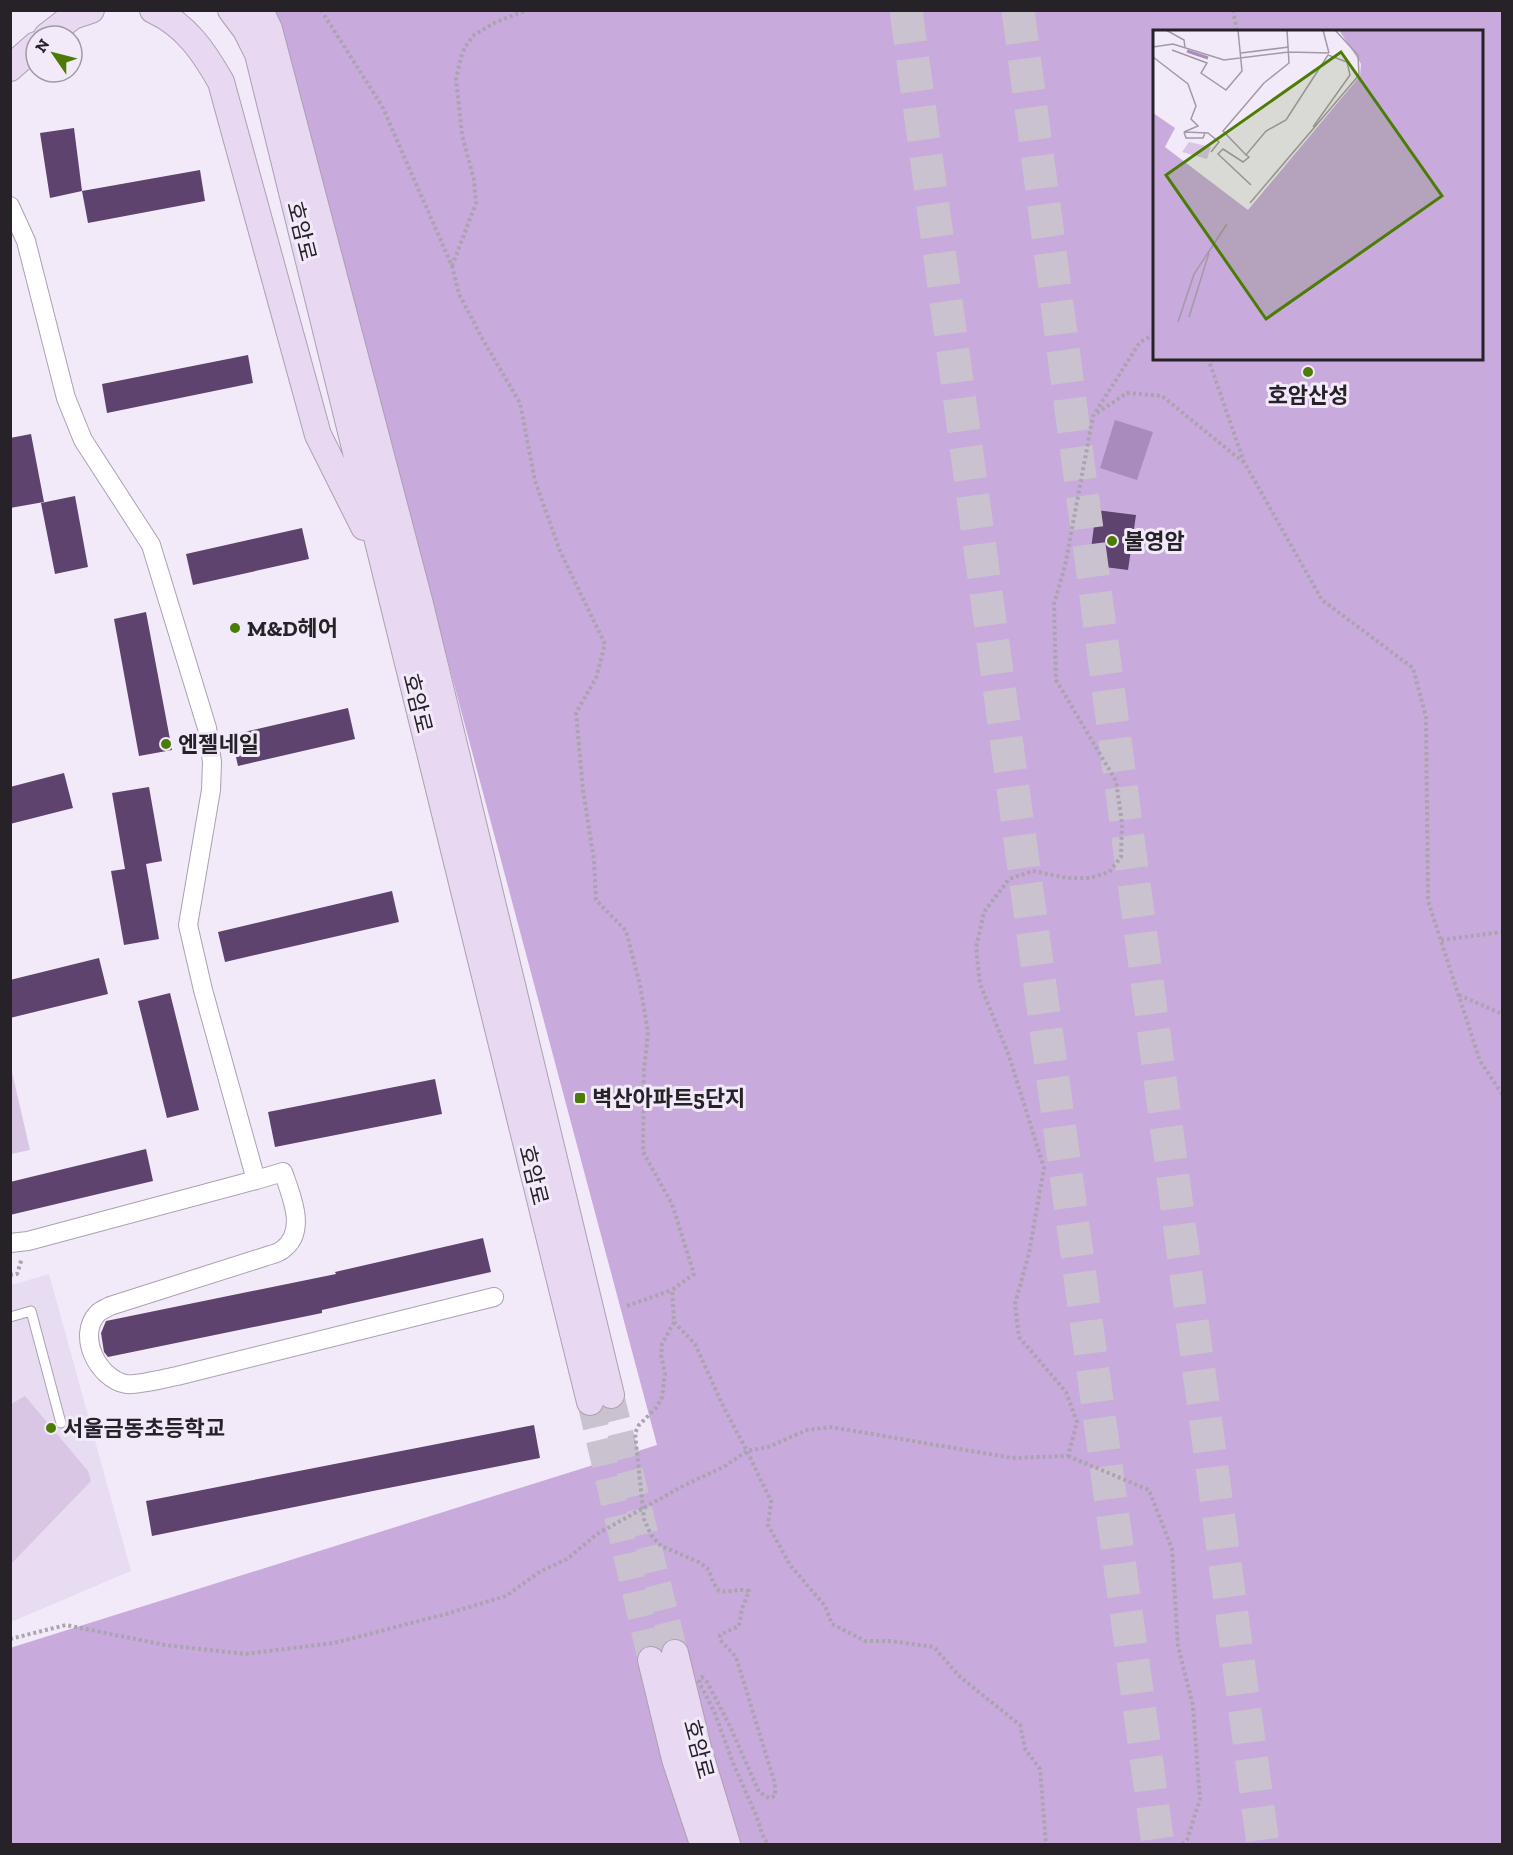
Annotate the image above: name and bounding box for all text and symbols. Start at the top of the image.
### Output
north arrow [24,24,84,84]
inset map [1153,30,1483,360]
text: N [31,35,53,56]
street label: 호암로 [281,198,322,264]
marker: 호암산성 [1301,365,1315,379]
place label: 호암산성 [1268,382,1348,409]
place label: 불영암 [1124,528,1185,555]
marker: 불영암 [1105,534,1119,548]
place label: M&D헤어 [247,615,338,642]
marker: M&D헤어 [228,621,242,635]
street label: 호암로 [397,670,438,736]
place label: 엔젤네일 [178,731,259,758]
marker: 엔젤네일 [159,737,173,751]
place label: 벽산아파트5단지 [592,1085,745,1112]
marker: 벽산아파트5단지 [573,1091,587,1105]
street label: 호암로 [513,1142,554,1208]
place label: 서울금동초등학교 [63,1415,225,1442]
marker: 서울금동초등학교 [44,1421,58,1435]
street label: 호암로 [678,1716,719,1782]

